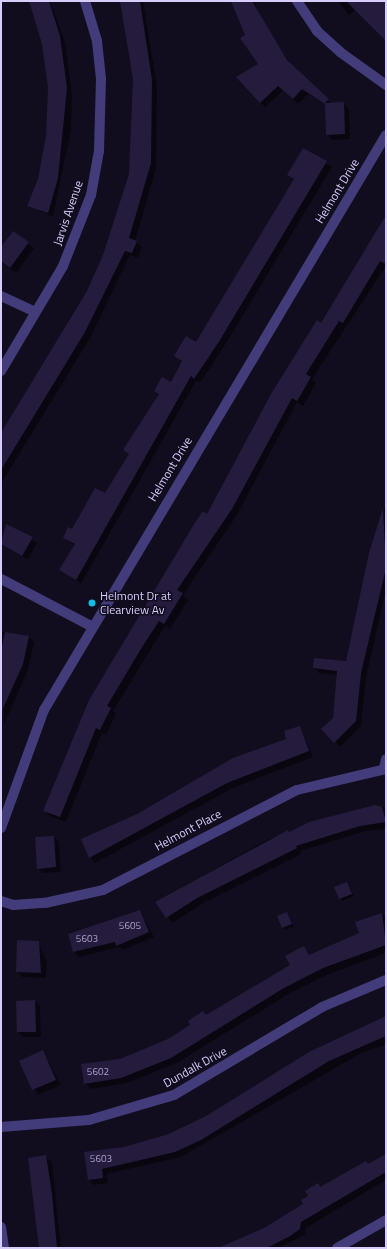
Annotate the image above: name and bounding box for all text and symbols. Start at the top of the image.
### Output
street label: Helmont Drive [312,156,362,226]
street label: Jarvis Avenue [50,179,86,247]
street label: Helmont Drive [145,434,195,504]
place label: Helmont Dr at Clearview Av [100,589,171,617]
marker: Helmont Dr at Clearview Av [87,598,97,608]
street label: Helmont Place [152,806,224,854]
house number: 5605 [119,920,141,932]
house number: 5603 [76,933,98,945]
street label: Dundalk Drive [161,1044,229,1090]
house number: 5602 [87,1066,109,1078]
house number: 5603 [90,1153,112,1165]

